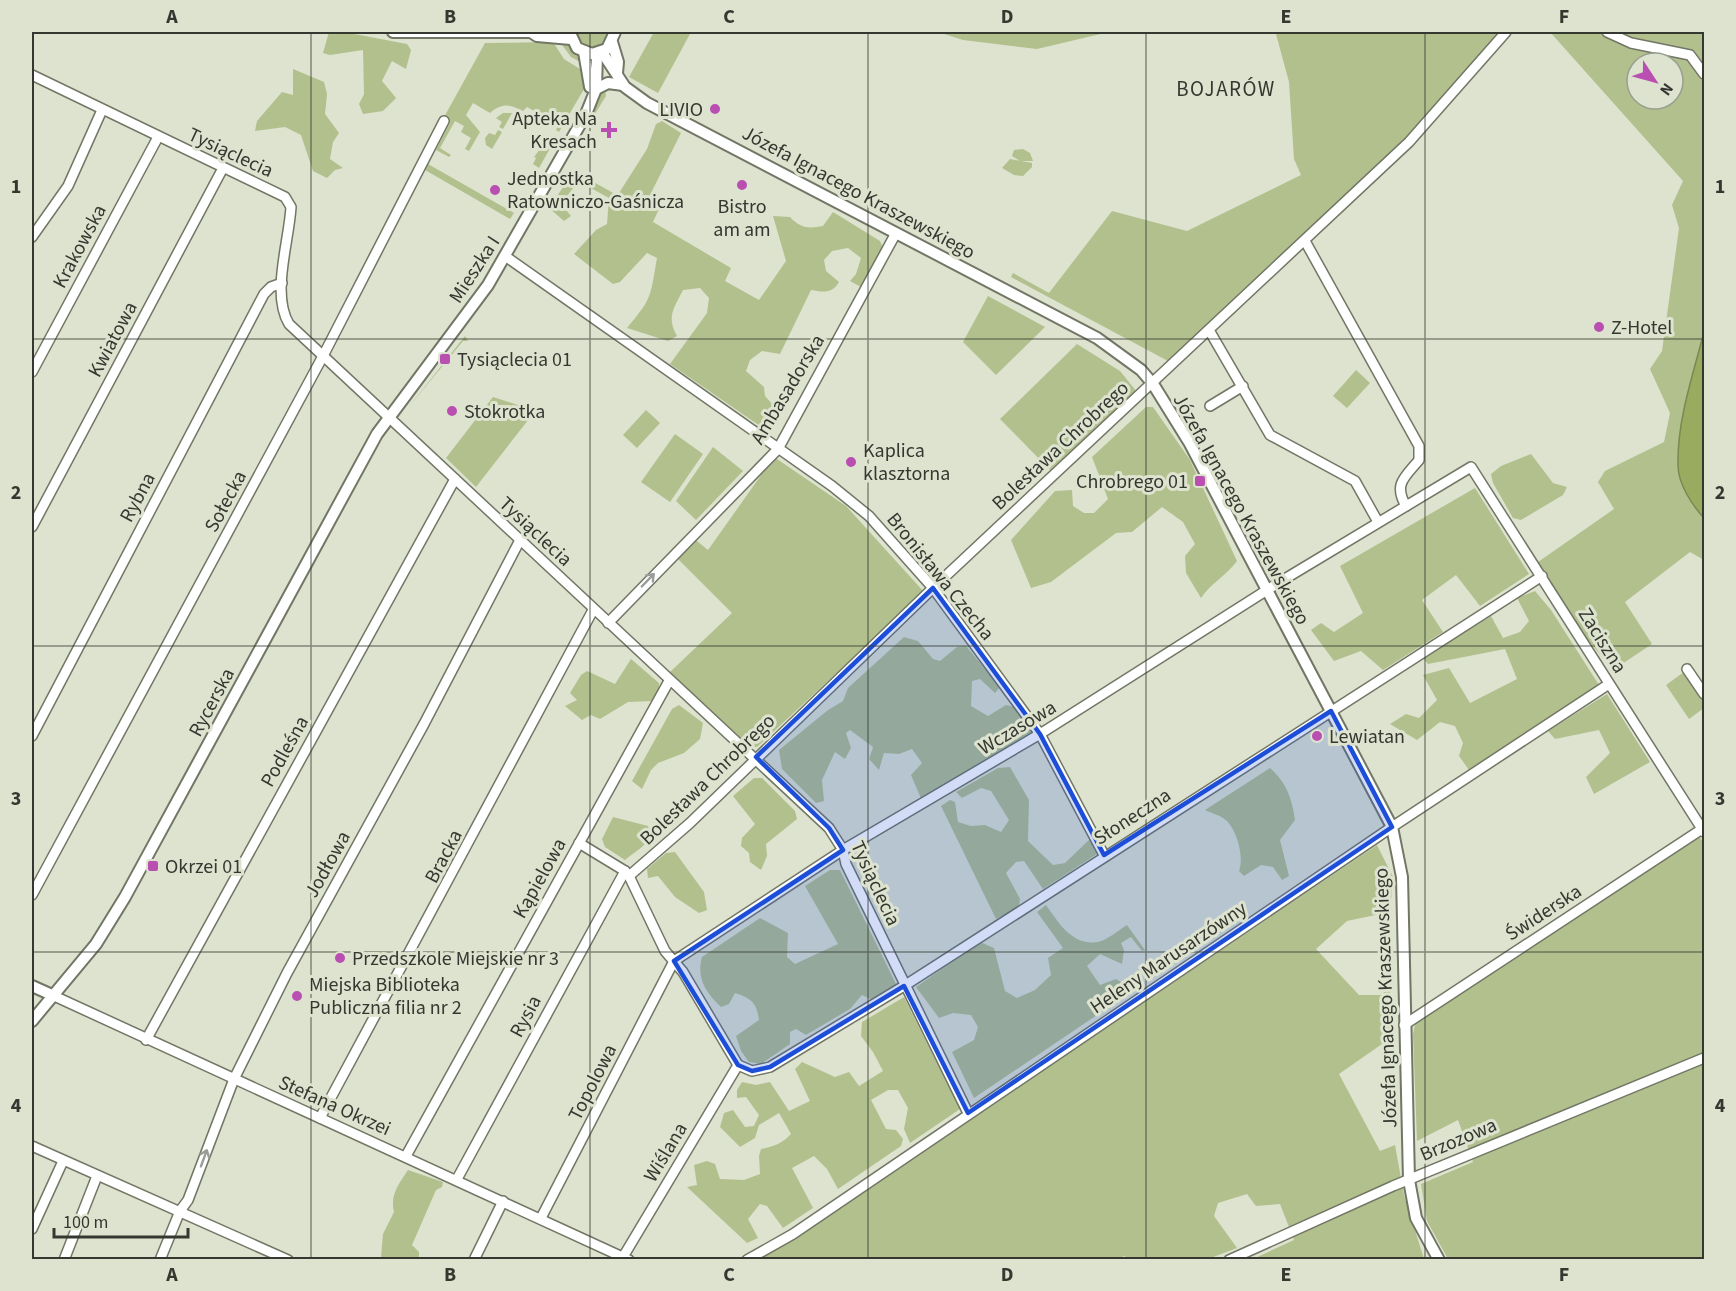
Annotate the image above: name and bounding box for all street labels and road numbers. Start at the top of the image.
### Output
street label: Józefa Ignacego Kraszewskiego [737,119,980,266]
street label: Tysiąclecia [183,121,278,185]
street label: Krakowska [46,200,114,293]
street label: Mieszka I [443,230,507,309]
street label: Kwiatowa [81,297,144,382]
street label: Ambasadorska [744,329,832,450]
street label: Bolesława Chrobrego [986,375,1135,517]
street label: Józefa Ignacego Kraszewskiego [1166,389,1316,630]
street label: Sołecka [198,466,254,537]
street label: Rybna [113,468,163,527]
street label: Tysiąclecia [492,490,578,573]
street label: Bronisława Czecha [880,507,1001,647]
street label: Zaciszna [1571,602,1633,679]
street label: Rycerska [182,663,242,742]
street label: Wczasowa [973,694,1062,762]
street label: Bolesława Chrobrego [634,708,782,852]
street label: Podleśna [254,711,316,792]
street label: Słoneczna [1088,781,1177,852]
street label: Bracka [418,825,470,888]
street label: Jodłowa [298,826,358,903]
street label: Kąpielowa [506,833,573,924]
street label: Tysiąclecia [843,836,907,931]
street label: Józefa Ignacego Kraszewskiego [1367,867,1405,1128]
street label: Świderska [1500,878,1587,948]
street label: Heleny Marusarzówny [1085,894,1253,1021]
street label: Rysia [503,990,549,1043]
street label: Topolowa [562,1039,624,1125]
street label: Stefana Okrzei [274,1069,395,1143]
street label: Brzozowa [1416,1111,1501,1169]
street label: Wiślana [637,1117,695,1188]

